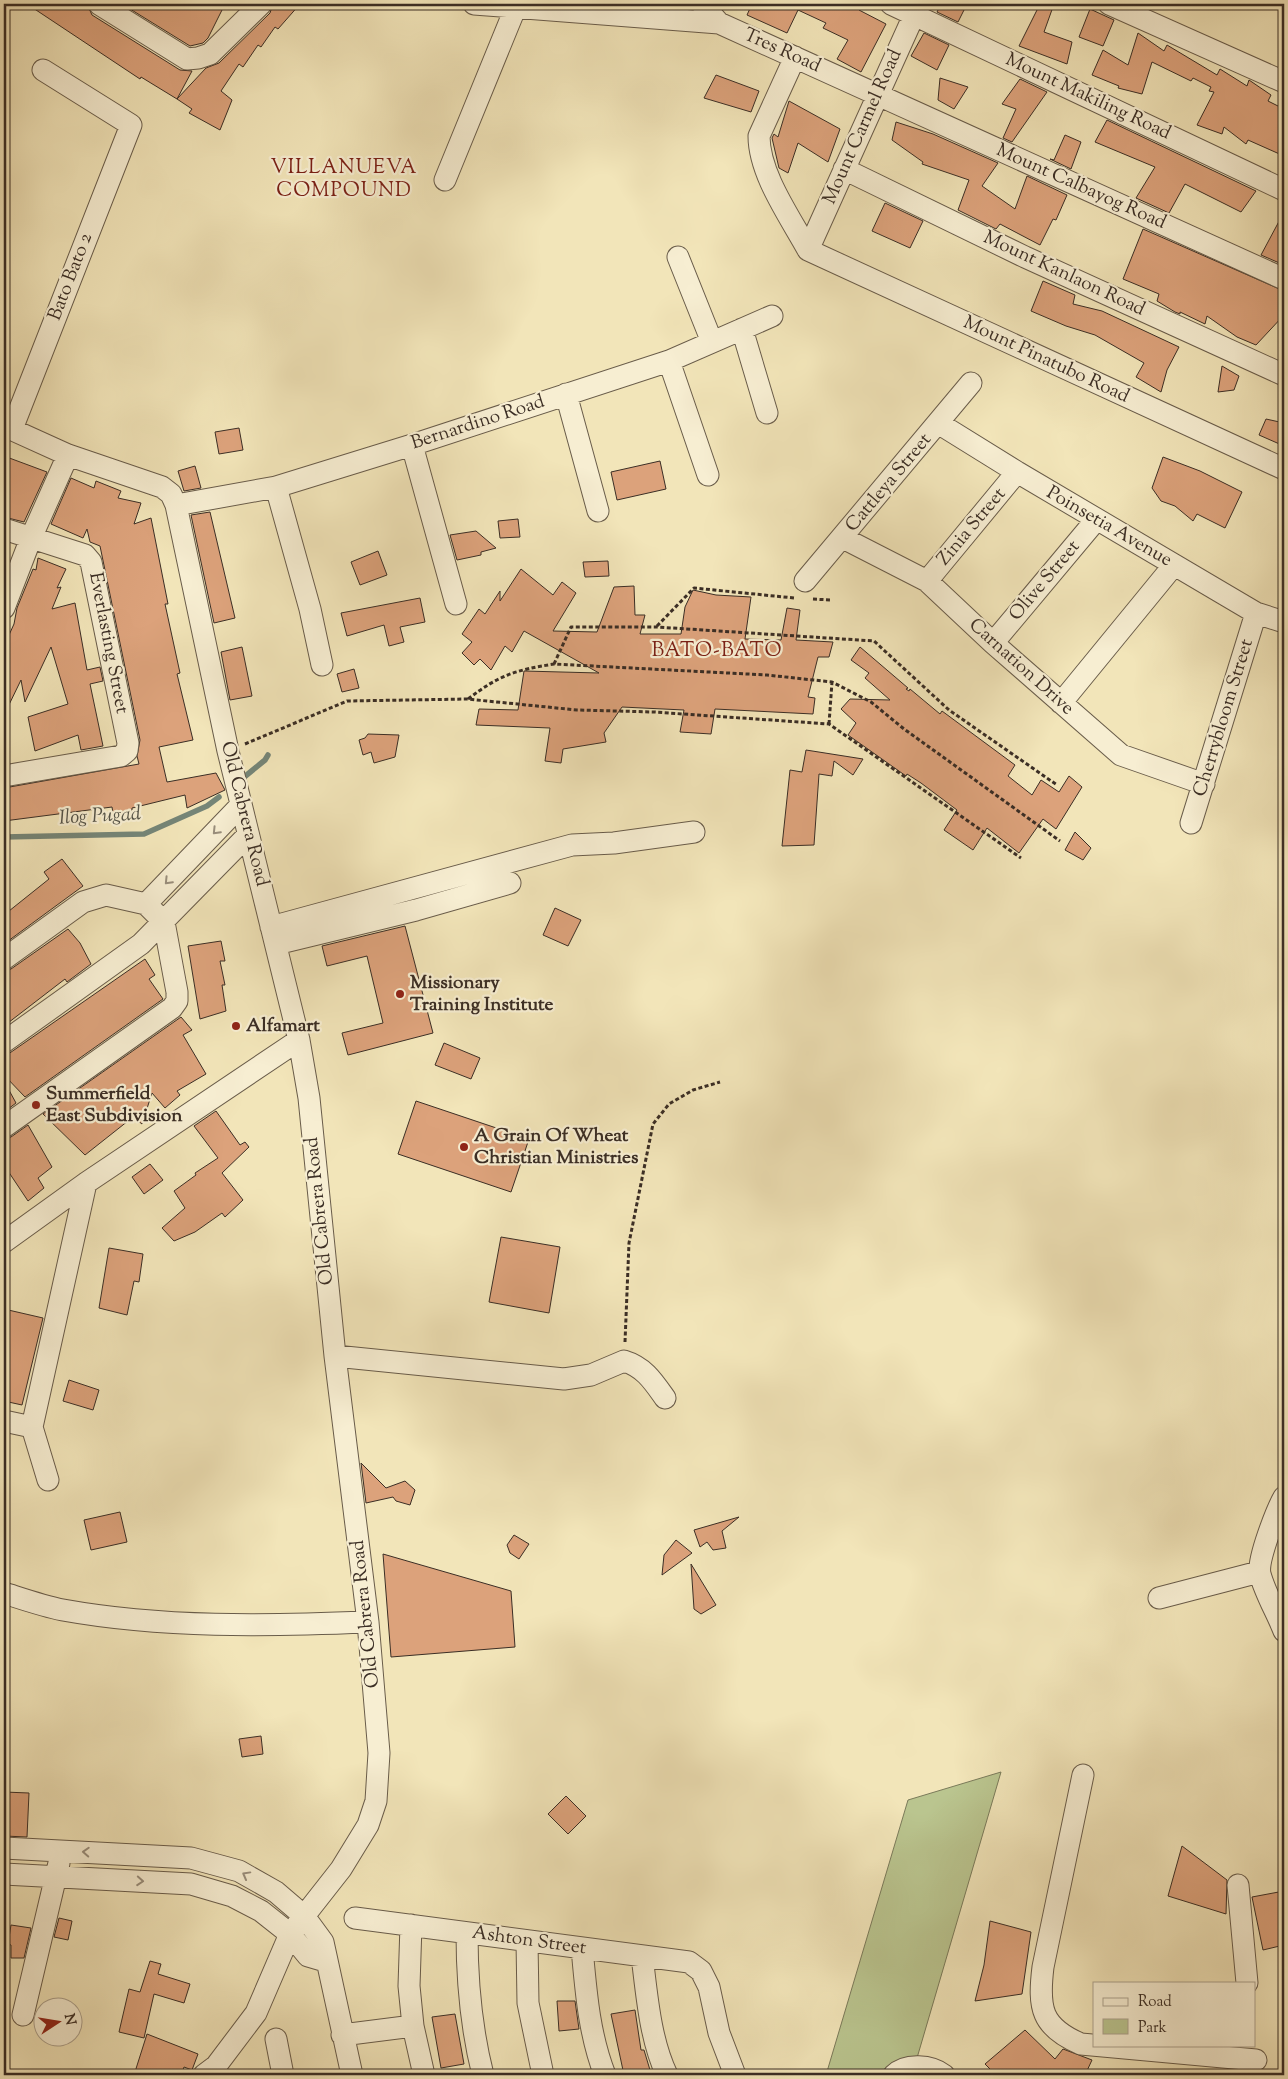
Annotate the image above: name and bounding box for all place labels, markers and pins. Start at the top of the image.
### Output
place label: Missionary Training Institute [410,970,554,1019]
marker: Missionary Training Institute [394,988,406,1000]
place label: Alfamart [246,1013,320,1040]
marker: Alfamart [230,1020,242,1032]
place label: Summerfield East Subdivision [46,1081,183,1130]
marker: Summerfield East Subdivision [30,1099,42,1111]
place label: A Grain Of Wheat Christian Ministries [474,1123,639,1172]
marker: A Grain Of Wheat Christian Ministries [458,1141,470,1153]

